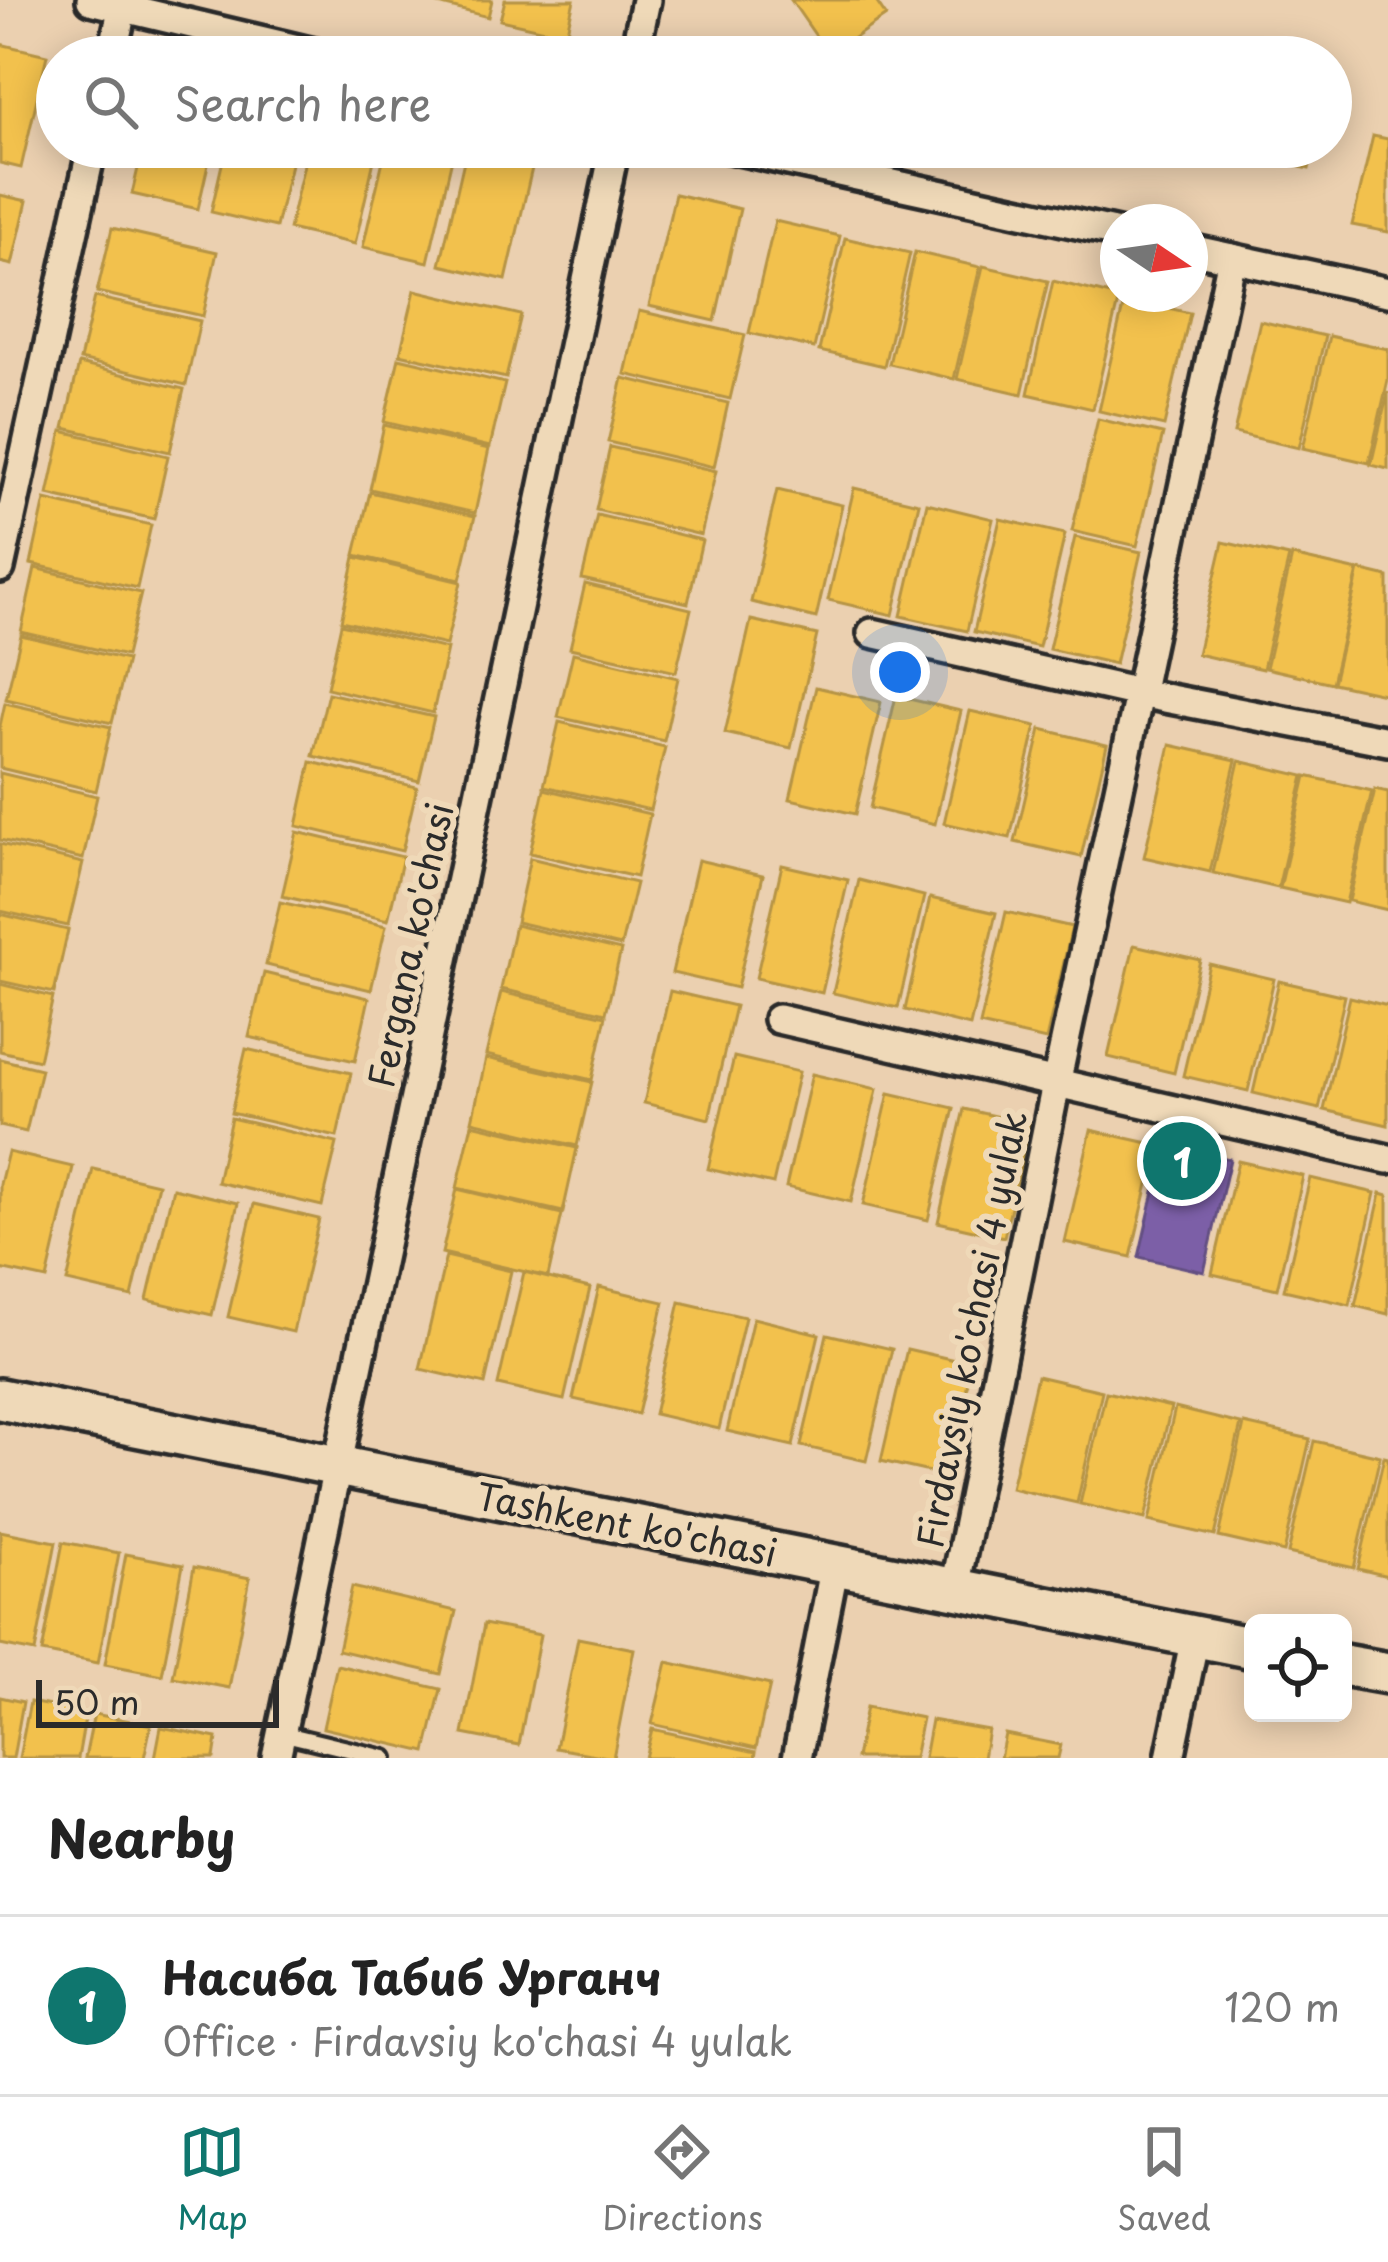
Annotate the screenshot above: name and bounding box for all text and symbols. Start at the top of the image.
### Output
search box [36,36,1352,168]
text: Search here [174,68,431,136]
icon: search [78,69,144,135]
north arrow [1100,204,1208,312]
your location [870,642,930,702]
street label: Fergana ko'chasi [352,798,466,1092]
street label: Firdavsiy ko'chasi 4 yulak [901,1106,1039,1552]
pin: 1 [1143,1116,1221,1206]
street label: Tashkent ko'chasi [472,1467,782,1579]
map controls [1244,1614,1352,1722]
button: locate [1244,1614,1352,1722]
scale bar [36,1674,279,1727]
text: 50 m [54,1676,140,1726]
text: Nearby [48,1798,235,1875]
text: Насиба Табиб Урганч [162,1942,662,2010]
text: 1 [78,1976,96,2035]
text: 120 m [1224,1976,1340,2035]
text: Office · Firdavsiy ko'chasi 4 yulak [162,2010,792,2069]
tab: Map [177,2119,248,2241]
tab: Directions [602,2119,763,2241]
tab: Saved [1117,2119,1211,2241]

